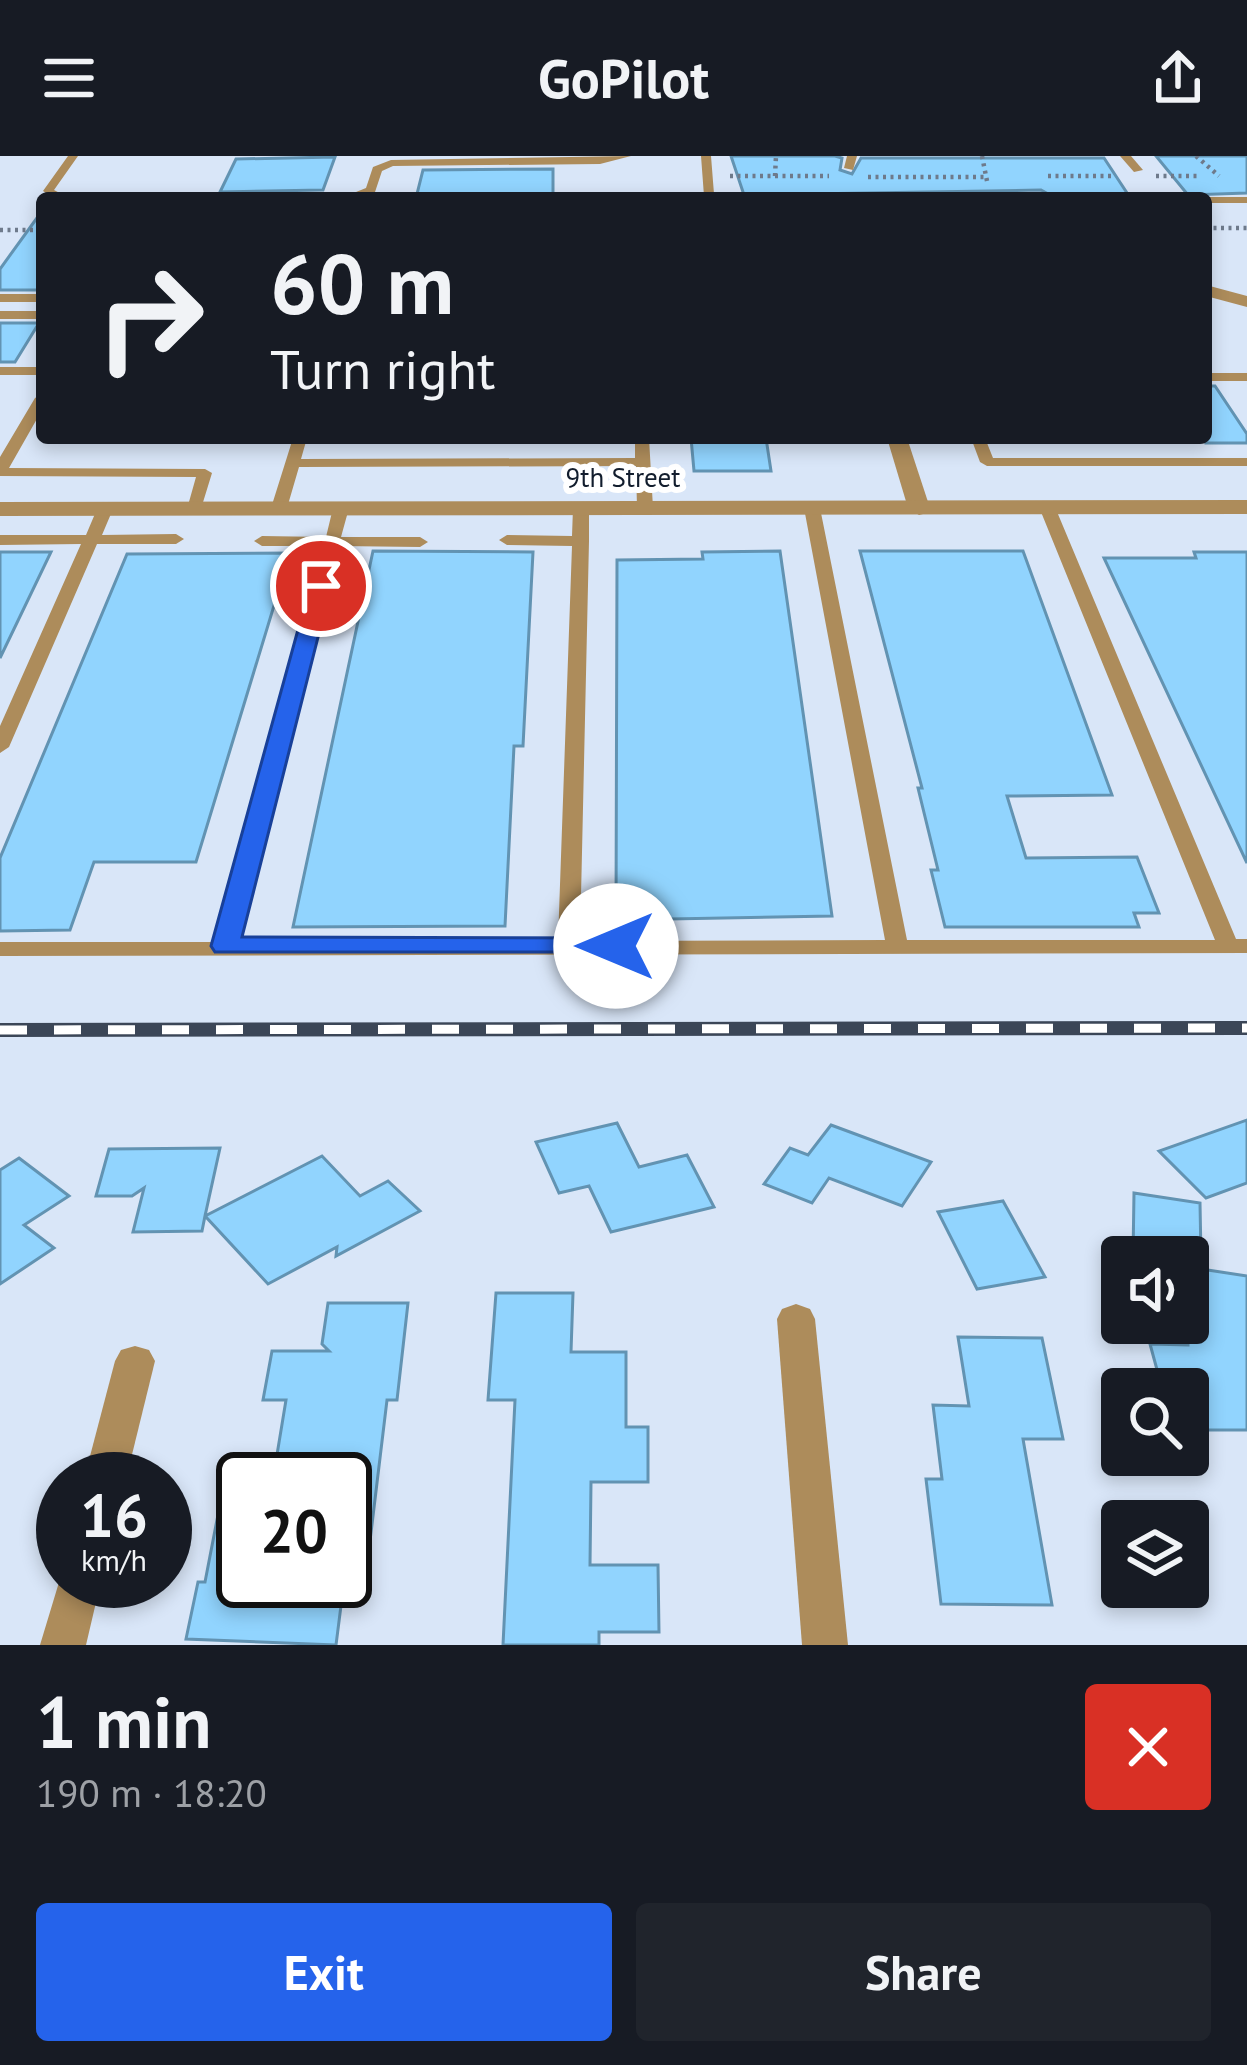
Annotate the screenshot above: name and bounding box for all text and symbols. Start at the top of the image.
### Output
text: GoPilot [538,43,709,113]
icon: menu [36,45,102,111]
icon: share [1145,45,1211,111]
text: 60 m [270,228,454,337]
icon: right [72,240,228,396]
text: Turn right [270,334,495,404]
street label: 9th Street [566,460,680,494]
pin [270,535,372,637]
icon: arrive [288,553,354,619]
position arrow [553,883,679,1009]
map controls [1101,1236,1209,1608]
button: sound [1101,1236,1209,1344]
button: search [1101,1368,1209,1476]
speed limit sign: 20 [216,1452,372,1608]
text: 16 [80,1476,148,1554]
button: layers [1101,1500,1209,1608]
text: km/h [81,1540,147,1579]
text: 1 min [36,1675,212,1768]
button: close [1085,1684,1211,1810]
text: 190 m · 18:20 [36,1767,267,1818]
button: Exit [36,1903,612,2041]
button: Share [636,1903,1211,2041]

